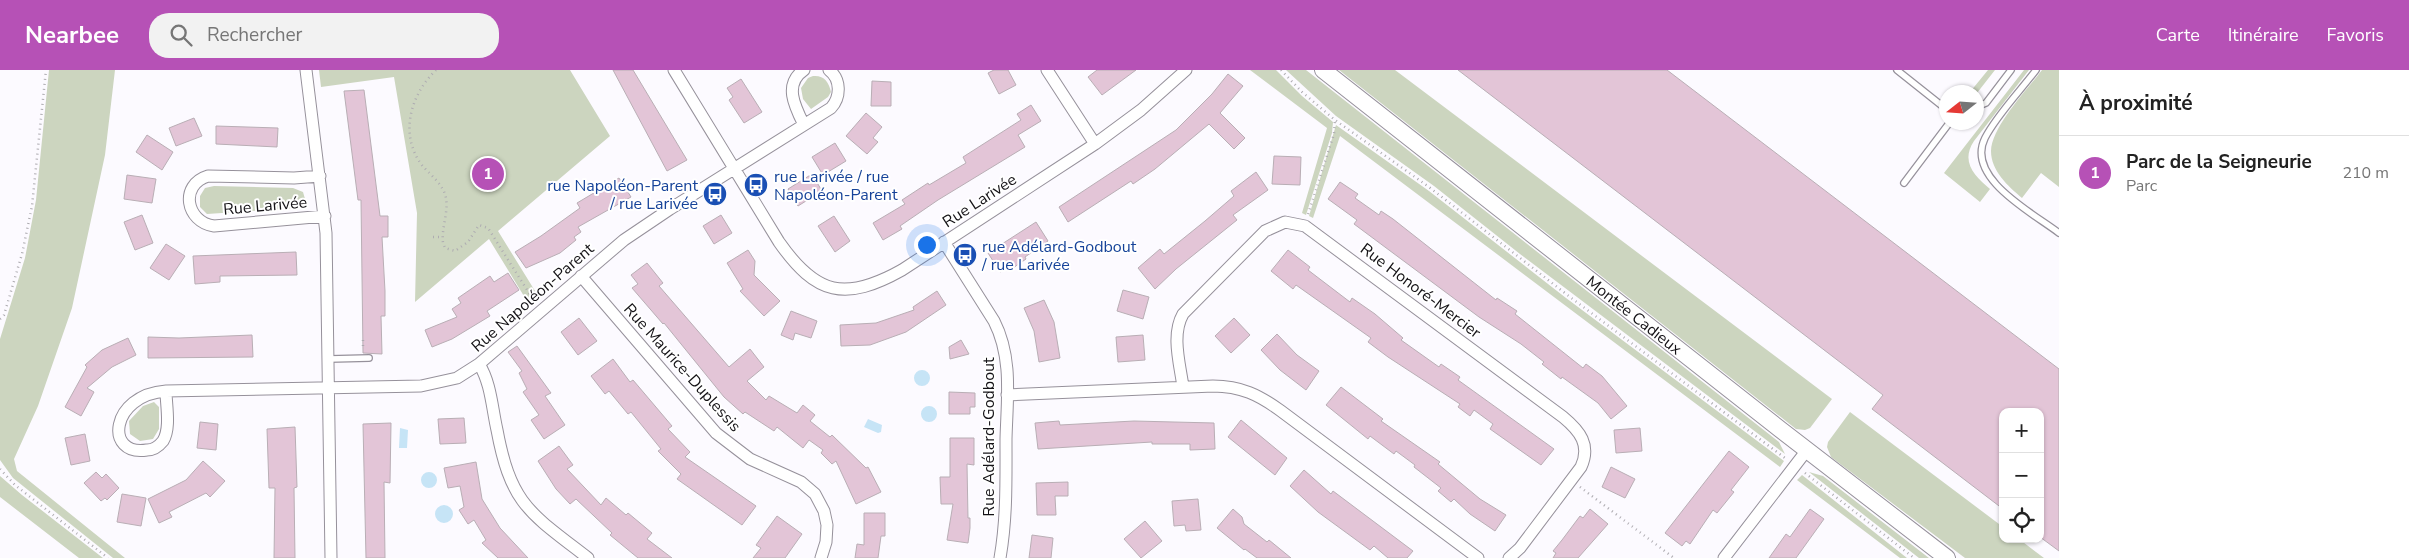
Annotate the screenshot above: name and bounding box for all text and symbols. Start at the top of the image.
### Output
search box [149,13,499,58]
text: Nearbee [25,19,119,51]
icon: search [167,21,195,49]
text: Rechercher [207,22,302,48]
text: Carte [2156,23,2200,47]
text: Itinéraire [2228,23,2299,47]
text: Favoris [2327,23,2384,47]
north arrow [1939,85,1984,130]
text: À proximité [2079,89,2193,117]
text: Parc de la Seigneurie [2126,149,2312,175]
pin: 1 [472,155,504,193]
text: 1 [2090,162,2100,184]
text: 210 m [2342,162,2389,184]
place label: rue Larivée / rue Napoléon-Parent [774,166,898,206]
street label: Rue Larivée [938,169,1021,233]
bus stop icon: rue Larivée / rue Napoléon-Parent [743,172,769,198]
place label: rue Napoléon-Parent / rue Larivée [547,175,698,215]
text: Parc [2126,175,2157,197]
bus stop icon: rue Napoléon-Parent / rue Larivée [702,181,728,207]
street label: Rue Larivée [222,191,308,221]
your location [914,232,940,258]
place label: rue Adélard-Godbout / rue Larivée [981,236,1137,276]
street label: Rue Napoléon-Parent [467,238,599,357]
street label: Rue Honoré-Mercier [1356,238,1485,344]
bus stop icon: rue Adélard-Godbout / rue Larivée [952,242,978,268]
street label: Montée Cadieux [1581,271,1687,360]
street label: Rue Maurice-Duplessis [619,299,746,437]
street label: Rue Adélard-Godbout [978,357,1000,517]
map controls [1999,408,2044,543]
button: + [1999,408,2044,453]
button: − [1999,453,2044,498]
button: locate [1999,498,2044,543]

